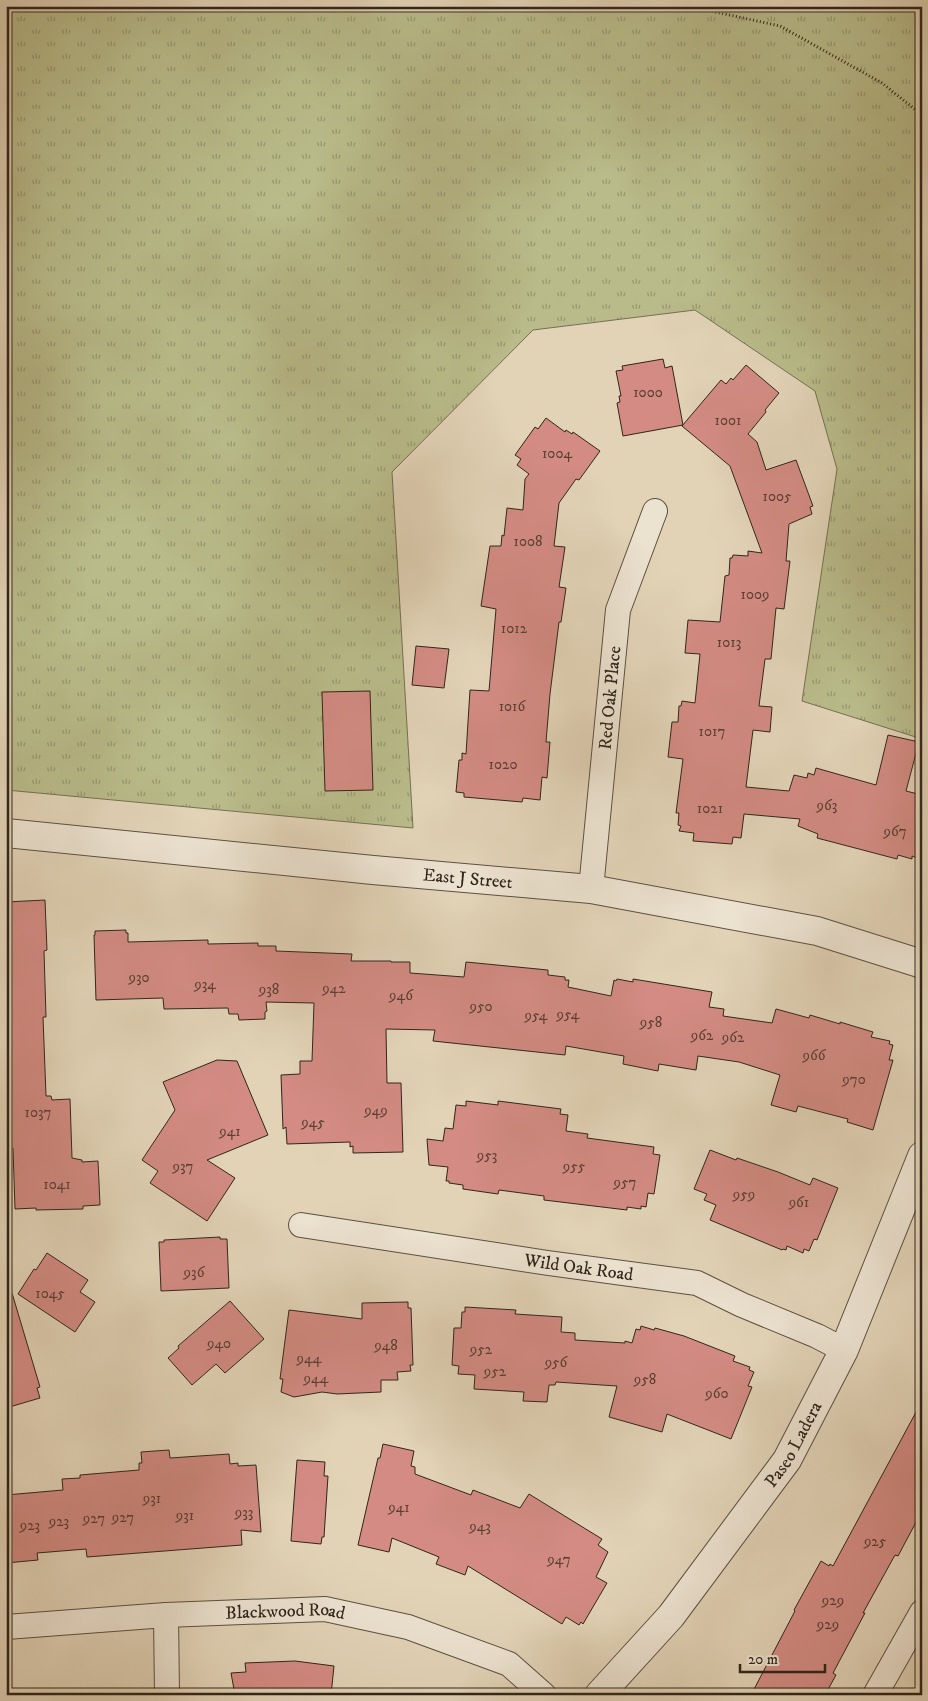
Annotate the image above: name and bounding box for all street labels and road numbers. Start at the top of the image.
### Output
street label: Red Oak Place [595,645,626,751]
street label: East J Street [422,864,514,894]
street label: Wild Oak Road [522,1249,635,1286]
street label: Paseo Ladera [760,1398,828,1492]
street label: Blackwood Road [225,1599,347,1625]

